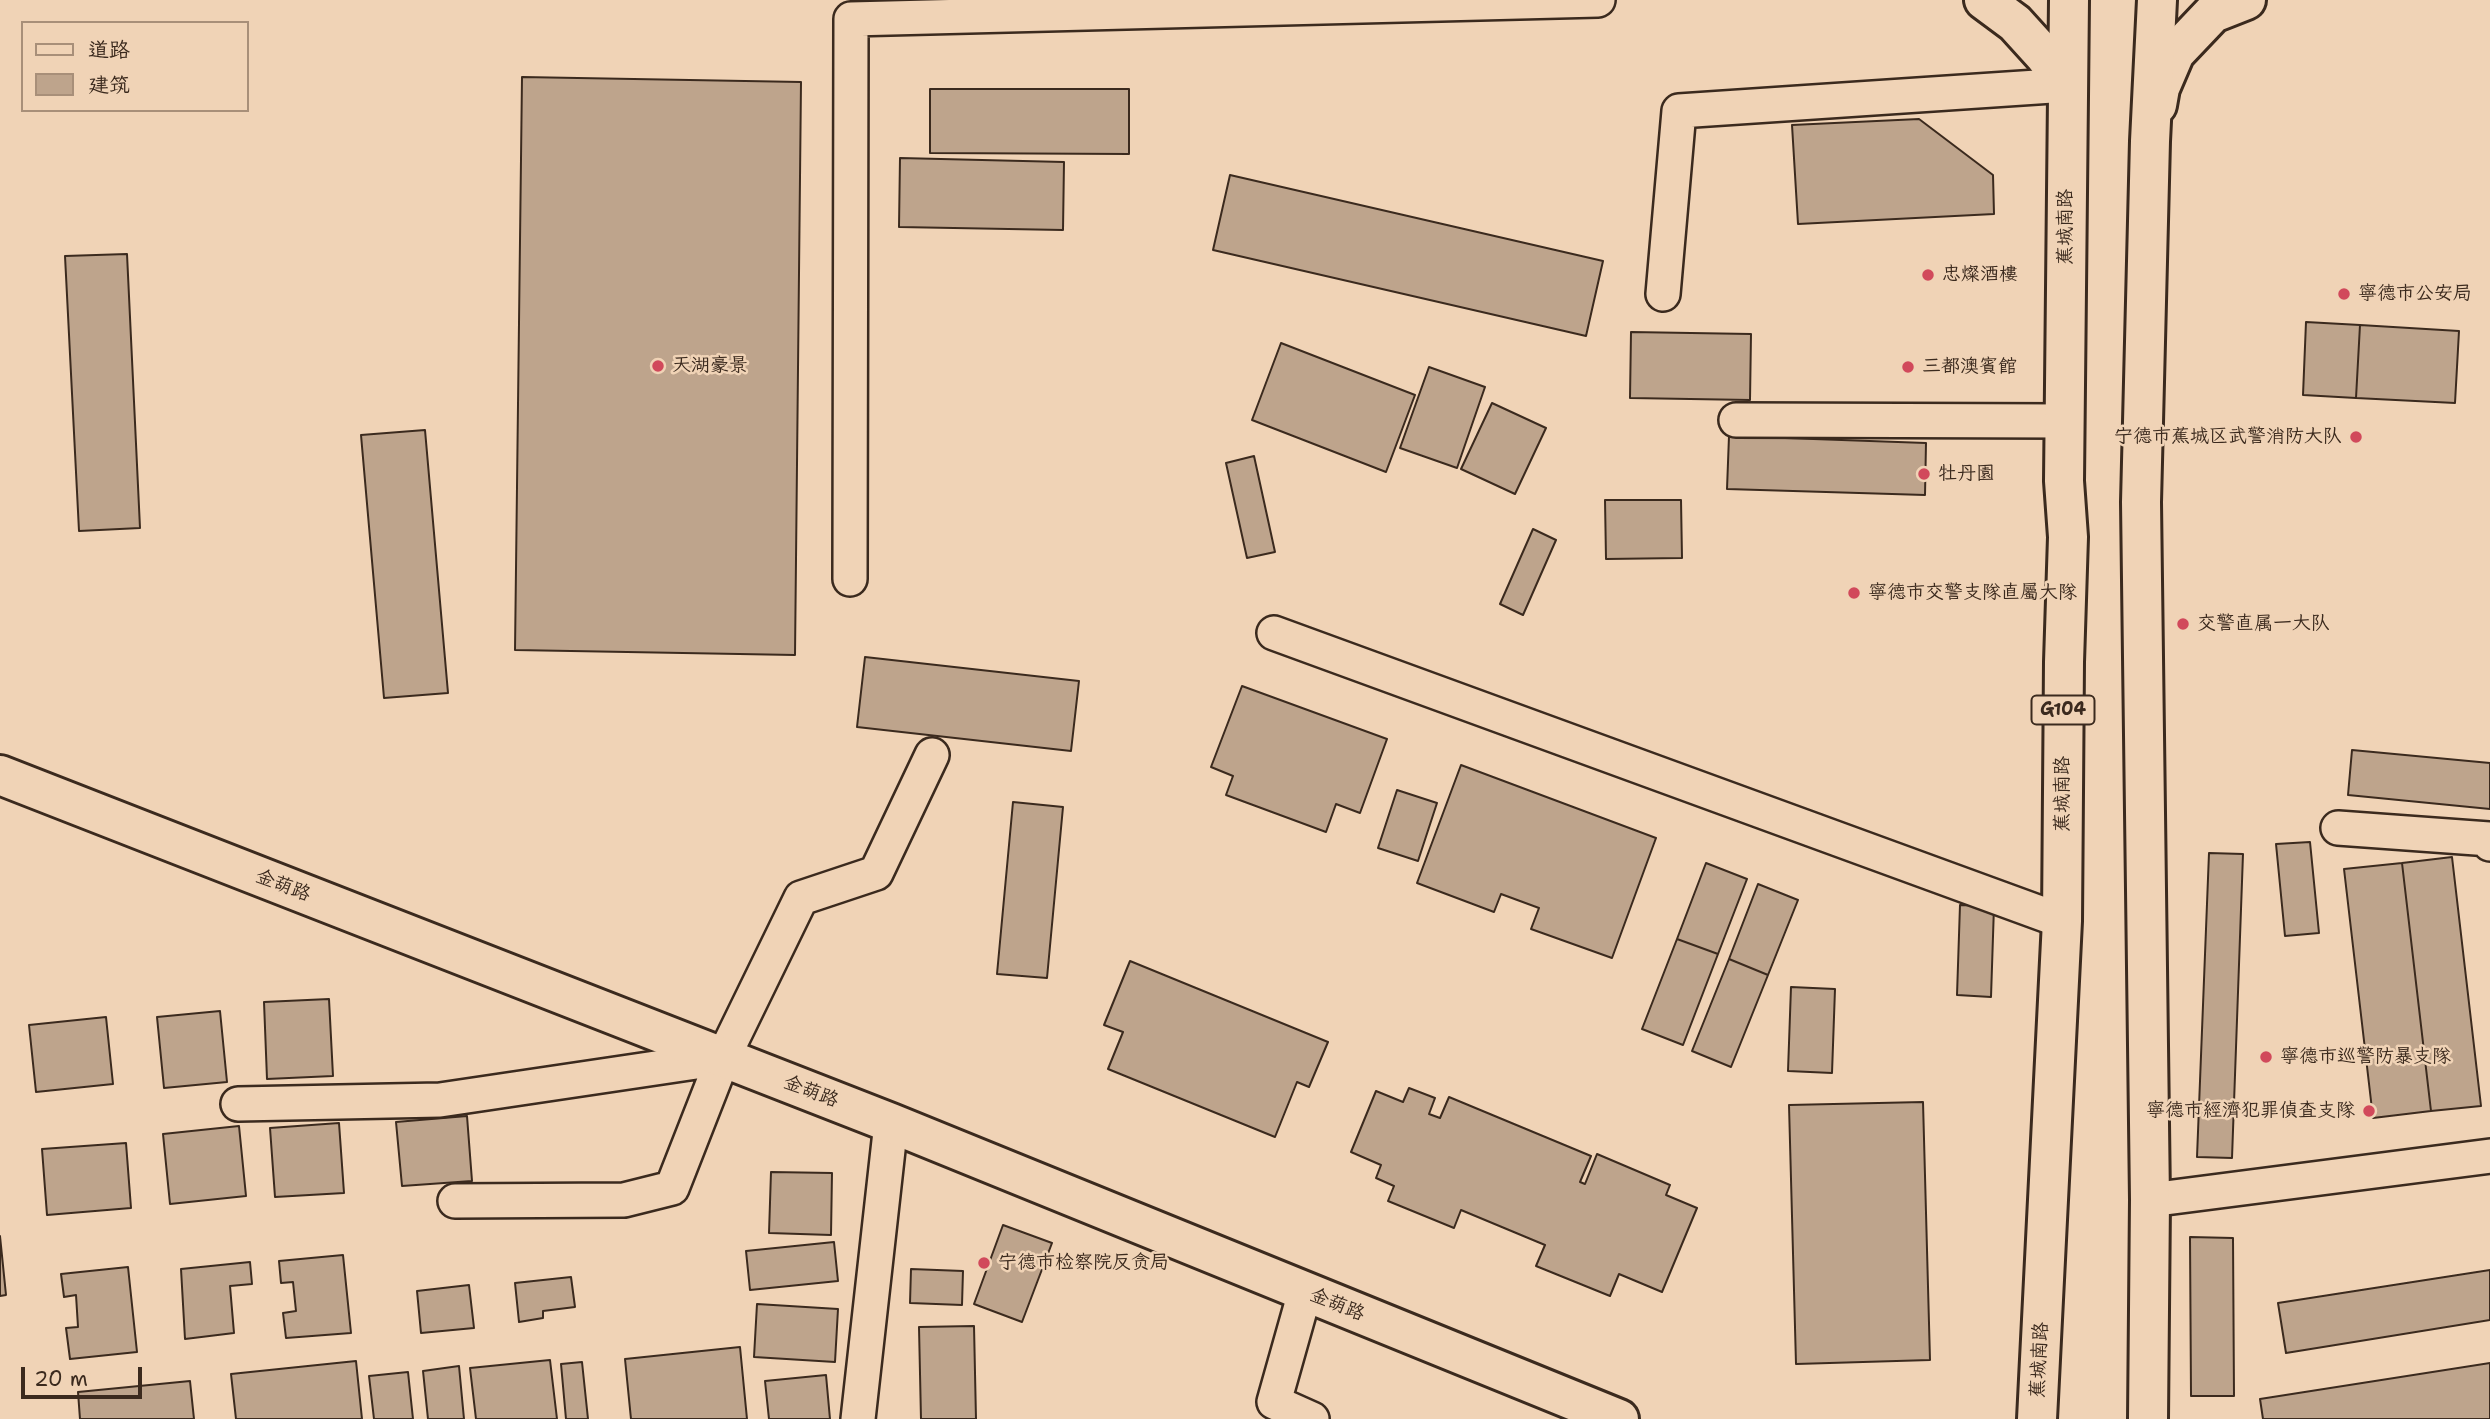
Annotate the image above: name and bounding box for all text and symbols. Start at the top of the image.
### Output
legend [21,21,248,112]
text: 道路 [88,36,130,64]
text: 建筑 [88,71,130,99]
street label: 蕉城南路 [2055,189,2077,265]
place label: 忠燦酒樓 [1942,264,2018,286]
marker: 忠燦酒樓 [1920,267,1936,283]
place label: 寧德市公安局 [2358,283,2472,305]
marker: 寧德市公安局 [2336,286,2352,302]
place label: 天湖豪景 [672,355,748,377]
place label: 三都澳賓館 [1922,356,2017,378]
marker: 天湖豪景 [650,358,666,374]
marker: 三都澳賓館 [1900,359,1916,375]
place label: 宁德市蕉城区武警消防大队 [2114,426,2342,448]
marker: 宁德市蕉城区武警消防大队 [2348,429,2364,445]
place label: 牡丹園 [1938,463,1995,485]
marker: 牡丹園 [1916,466,1932,482]
place label: 寧德市交警支隊直屬大隊 [1868,582,2077,604]
marker: 寧德市交警支隊直屬大隊 [1846,585,1862,601]
place label: 交警直属一大队 [2197,613,2330,635]
marker: 交警直属一大队 [2175,616,2191,632]
road number: G104 [2032,696,2094,724]
street label: 蕉城南路 [2052,756,2074,832]
street label: 金葫路 [252,865,314,907]
place label: 寧德市巡警防暴支隊 [2280,1046,2451,1068]
marker: 寧德市巡警防暴支隊 [2258,1049,2274,1065]
street label: 金葫路 [780,1071,842,1113]
place label: 寧德市經濟犯罪偵查支隊 [2146,1100,2355,1122]
marker: 寧德市經濟犯罪偵查支隊 [2361,1103,2377,1119]
place label: 宁德市检察院反贪局 [998,1252,1169,1274]
marker: 宁德市检察院反贪局 [976,1255,992,1271]
street label: 金葫路 [1306,1284,1368,1326]
street label: 蕉城南路 [2027,1321,2053,1399]
scale bar [24,1352,145,1396]
text: 20 m [34,1365,88,1393]

